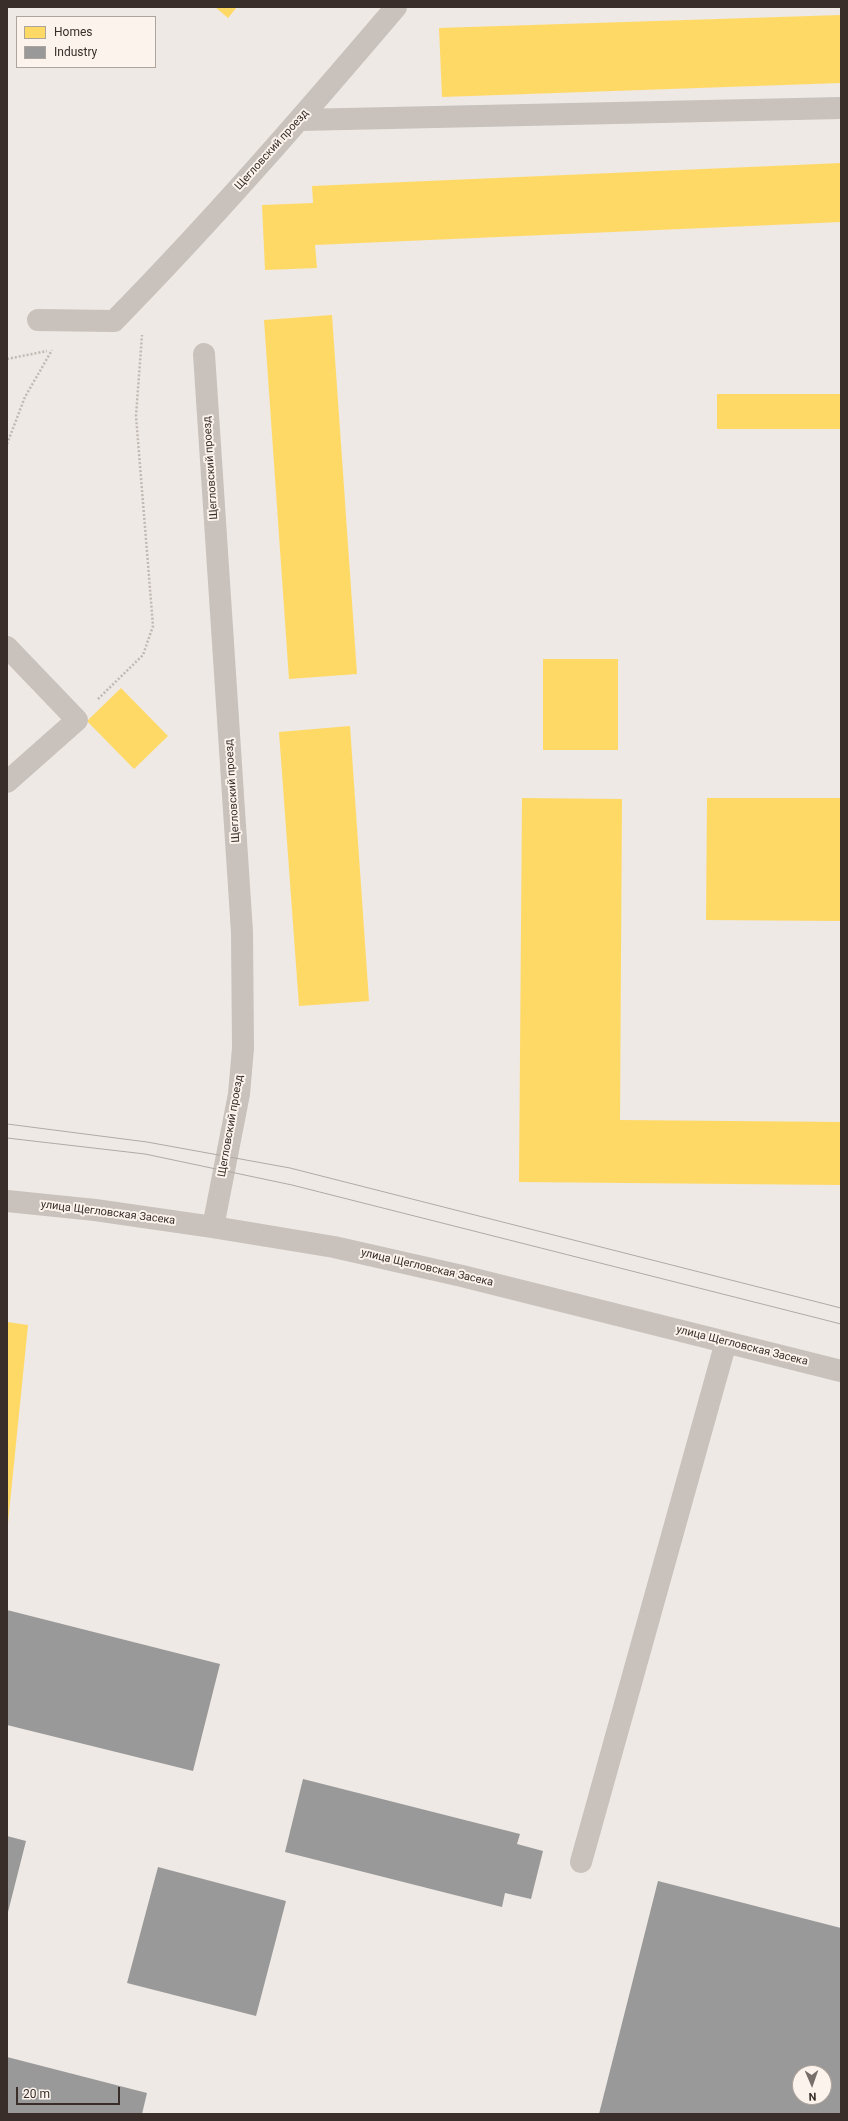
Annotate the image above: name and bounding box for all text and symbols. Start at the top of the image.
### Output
legend [16,16,156,68]
text: Homes [54,25,92,39]
text: Industry [54,45,97,59]
street label: Щегловский проезд [232,107,312,193]
street label: Щегловский проезд [201,416,221,520]
street label: Щегловский проезд [223,739,243,843]
street label: Щегловский проезд [215,1074,247,1178]
street label: улица Щегловская Засека [40,1198,176,1228]
street label: улица Щегловская Засека [360,1246,494,1290]
street label: улица Щегловская Засека [675,1323,809,1369]
north arrow [792,2065,832,2105]
scale bar [18,2079,122,2105]
text: 20 m [23,2087,50,2101]
text: N [808,2090,817,2103]

